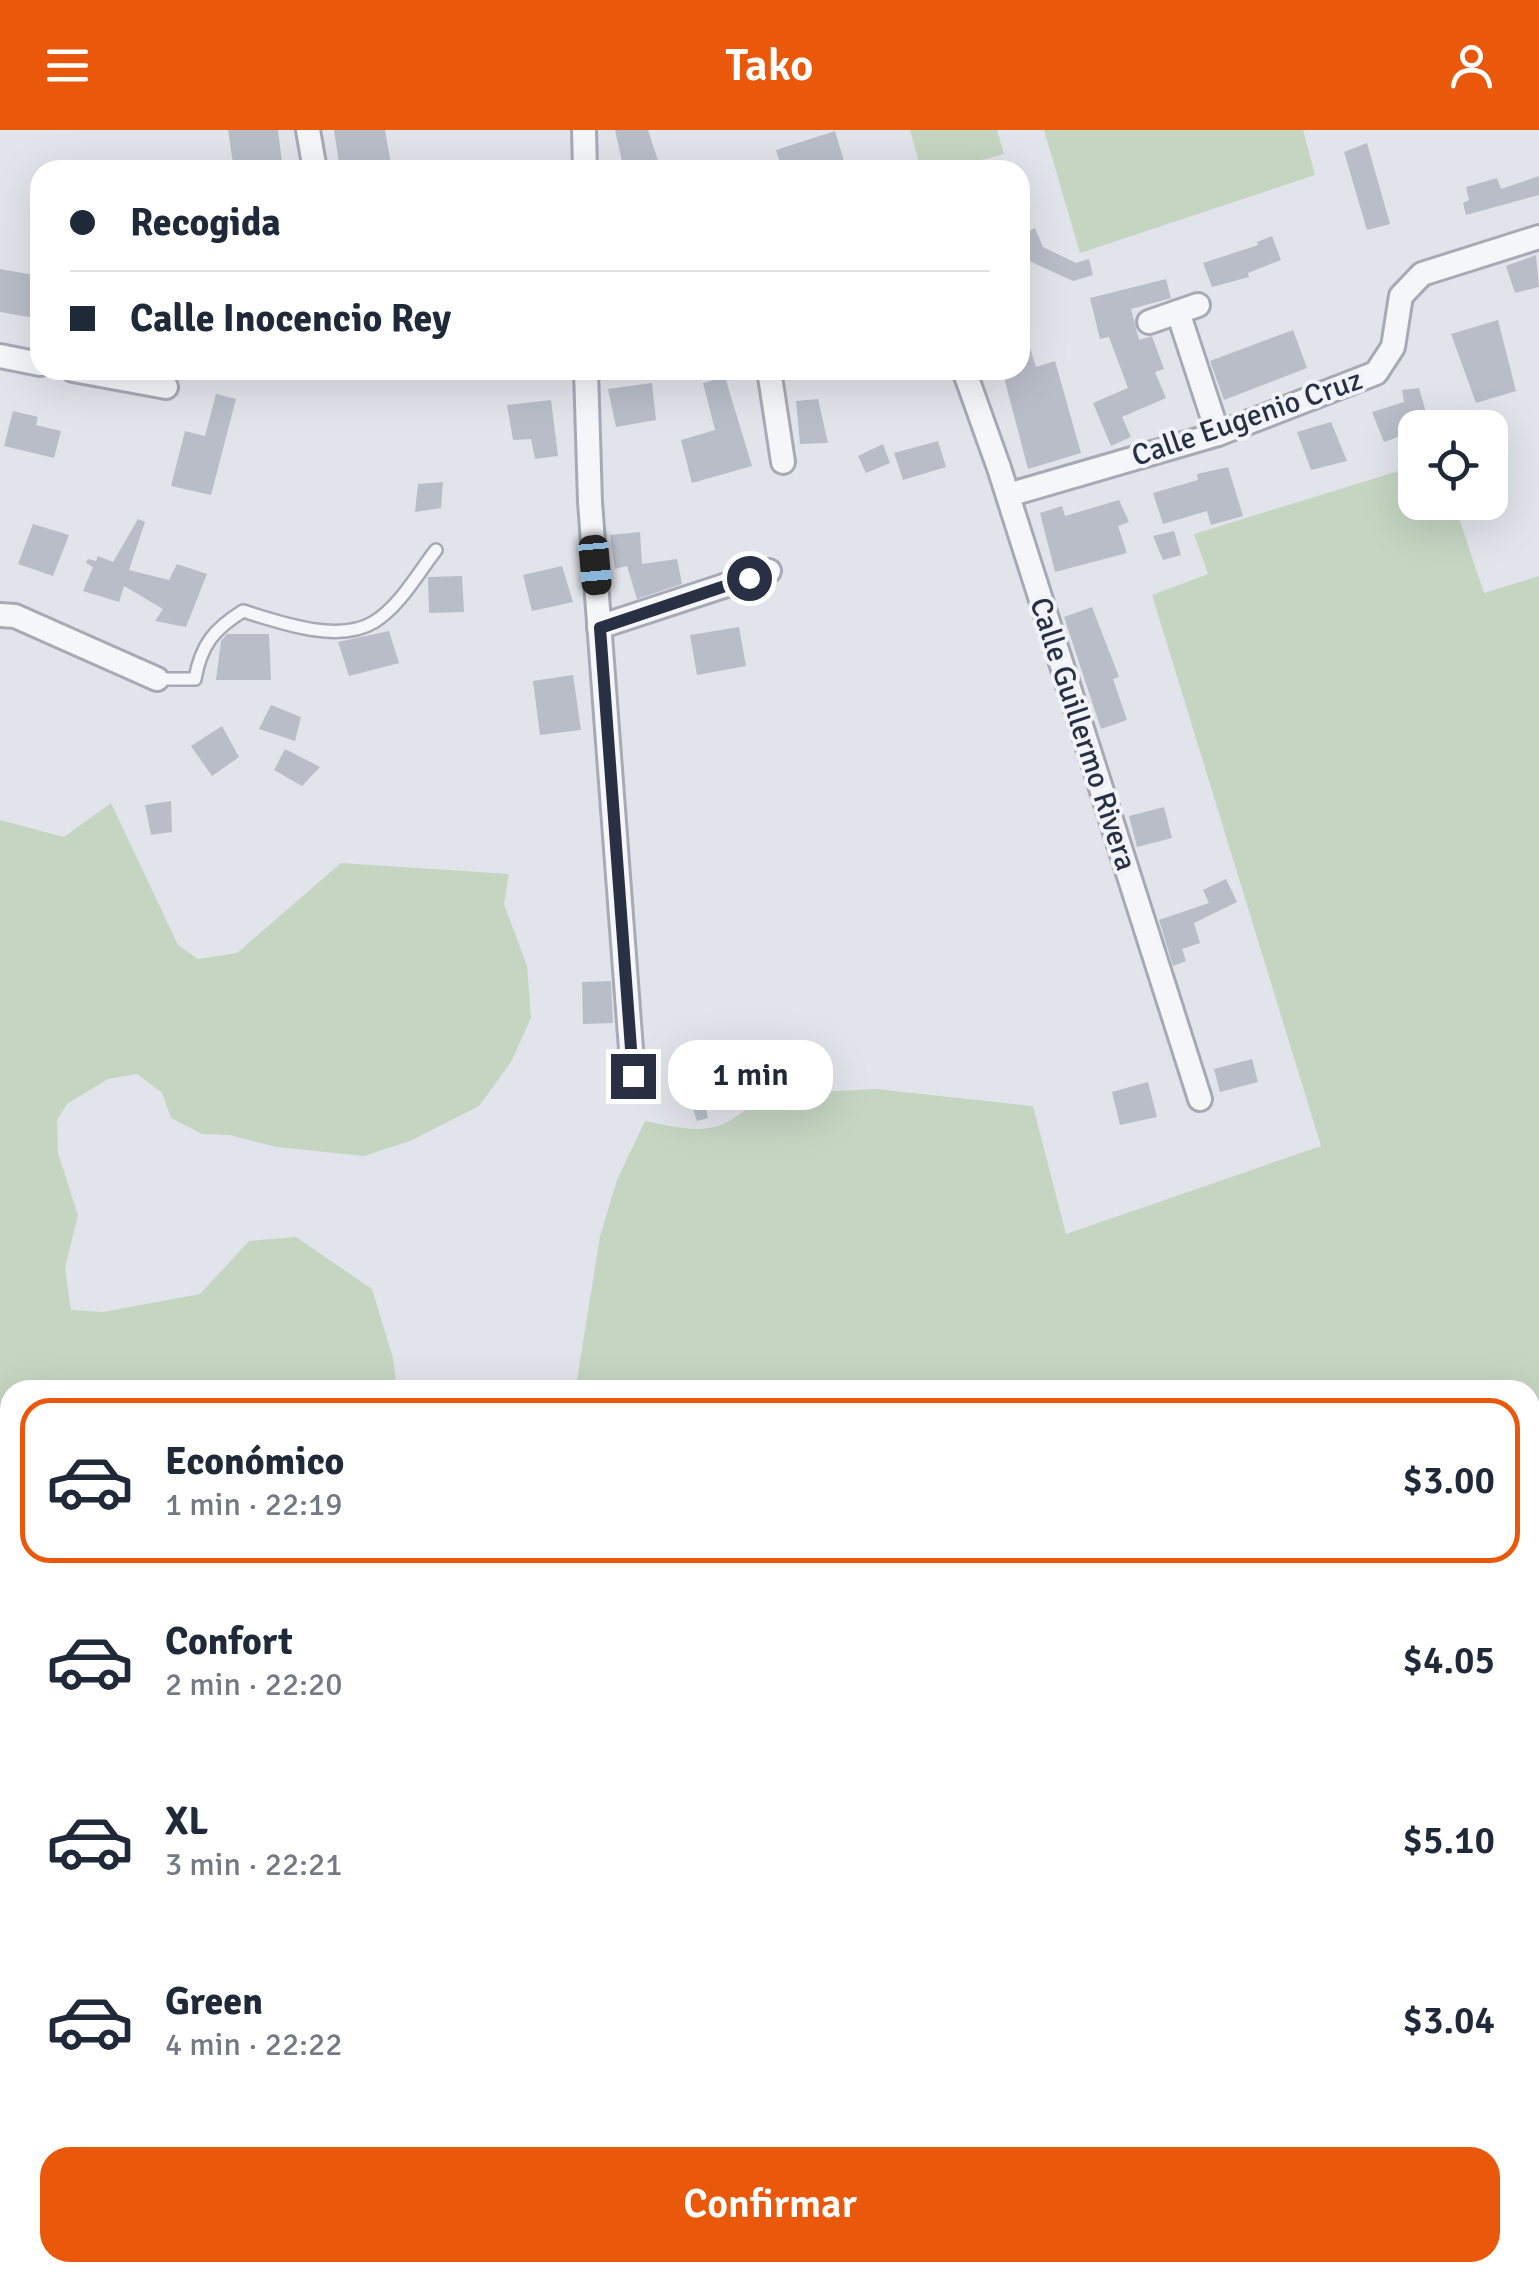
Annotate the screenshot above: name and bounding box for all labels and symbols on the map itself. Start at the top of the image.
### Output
street label: Calle Eugenio Cruz [1127,361,1367,475]
car [577,534,613,596]
route start [727,556,772,601]
street label: Calle Guillermo Rivera [1021,593,1145,875]
callout: 1 min [668,1041,833,1111]
route end [611,1054,656,1099]

